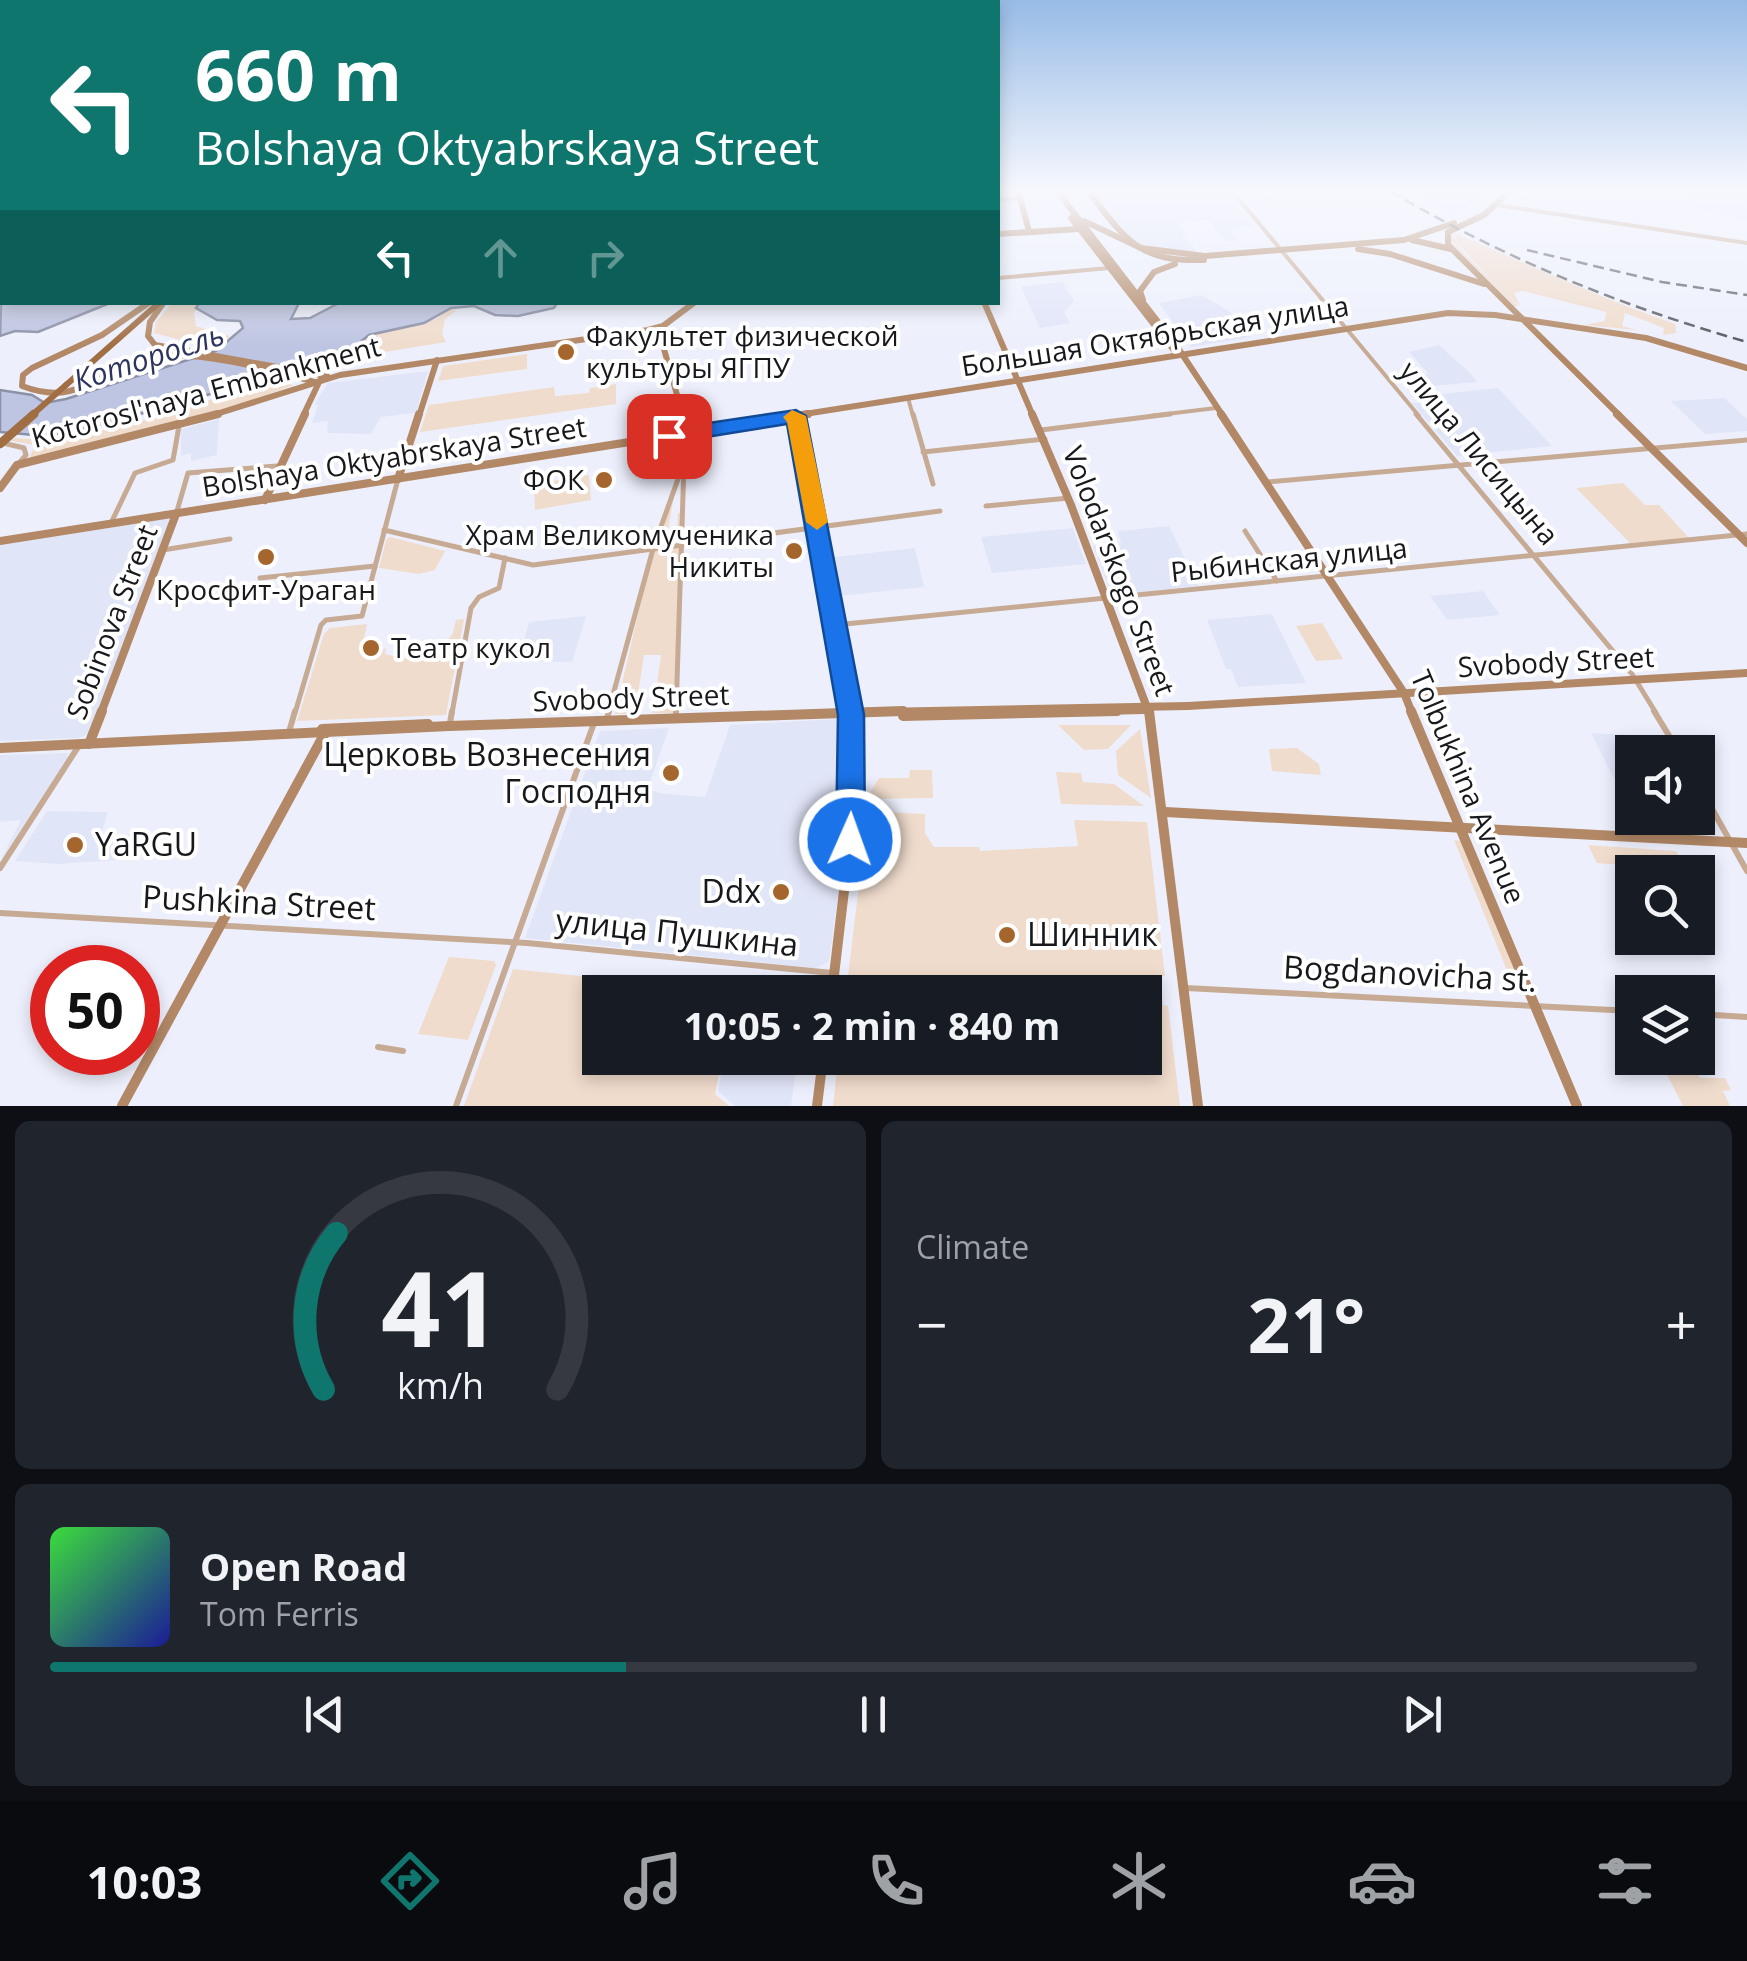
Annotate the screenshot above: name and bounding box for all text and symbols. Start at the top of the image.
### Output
text: 660 m [195,26,402,122]
icon: left [30,40,160,170]
text: Bolshaya Oktyabrskaya Street [195,117,819,178]
icon: left [368,230,423,285]
icon: ahead [473,230,528,285]
icon: right [578,230,633,285]
street label: Большая Октябрьская улица [958,286,1351,384]
water label: Которосль [68,313,229,400]
place label: Факультет физической культуры ЯГПУ [586,316,899,386]
street label: Kotorosl'naya Embankment [27,326,385,456]
marker: Факультет физической культуры ЯГПУ [555,341,577,363]
street label: улица Лисицына [1392,352,1568,552]
pin [627,394,712,479]
street label: Bolshaya Oktyabrskaya Street [199,407,589,505]
icon: arrive [642,409,697,464]
street label: Volodarskogo Street [1055,441,1185,701]
place label: ФОК [523,460,585,498]
marker: ФОК [593,469,615,491]
place label: Храм Великомученика Никиты [466,515,774,585]
street label: Sobinova Street [57,519,166,724]
street label: Рыбинская улица [1169,528,1409,590]
marker: Храм Великомученика Никиты [783,540,805,562]
marker: Кросфит-Ураган [255,546,277,568]
place label: Кросфит-Ураган [156,570,376,608]
place label: Театр кукол [391,628,551,666]
marker: Театр кукол [360,637,382,659]
street label: Svobody Street [1457,637,1655,685]
street label: Tolbukhina Avenue [1403,664,1535,909]
street label: Svobody Street [532,675,730,719]
place label: Церковь Вознесения Господня [323,732,651,812]
map controls [1615,735,1715,1075]
button: sound [1615,735,1715,835]
marker: Церковь Вознесения Господня [660,762,682,784]
position arrow [798,788,902,892]
place label: YaRGU [95,822,197,865]
marker: YaRGU [64,834,86,856]
button: search [1615,855,1715,955]
place label: Ddx [701,869,761,912]
street label: Pushkina Street [141,874,377,929]
marker: Ddx [770,881,792,903]
street label: улица Пушкина [554,897,800,966]
place label: Шинник [1027,912,1158,955]
marker: Шинник [996,924,1018,946]
street label: Bogdanovicha st. [1282,944,1538,1001]
speed limit sign: 50 [30,945,160,1075]
button: layers [1615,975,1715,1075]
text: 10:05 · 2 min · 840 m [684,999,1060,1051]
text: Climate [916,1225,1029,1268]
text: 41 [381,1236,500,1377]
text: 21° [1248,1273,1365,1375]
text: − [916,1286,947,1361]
text: + [1666,1286,1697,1361]
text: km/h [397,1361,484,1409]
text: Open Road [200,1540,407,1592]
text: Tom Ferris [200,1592,359,1635]
icon: previous [297,1687,352,1742]
icon: pause [846,1687,901,1742]
icon: next [1395,1687,1450,1742]
icon: directions [375,1846,445,1916]
icon: music [618,1846,688,1916]
icon: phone [861,1846,931,1916]
icon: climate [1104,1846,1174,1916]
icon: car [1347,1846,1417,1916]
icon: filters [1590,1846,1660,1916]
text: 10:03 [87,1851,202,1912]

